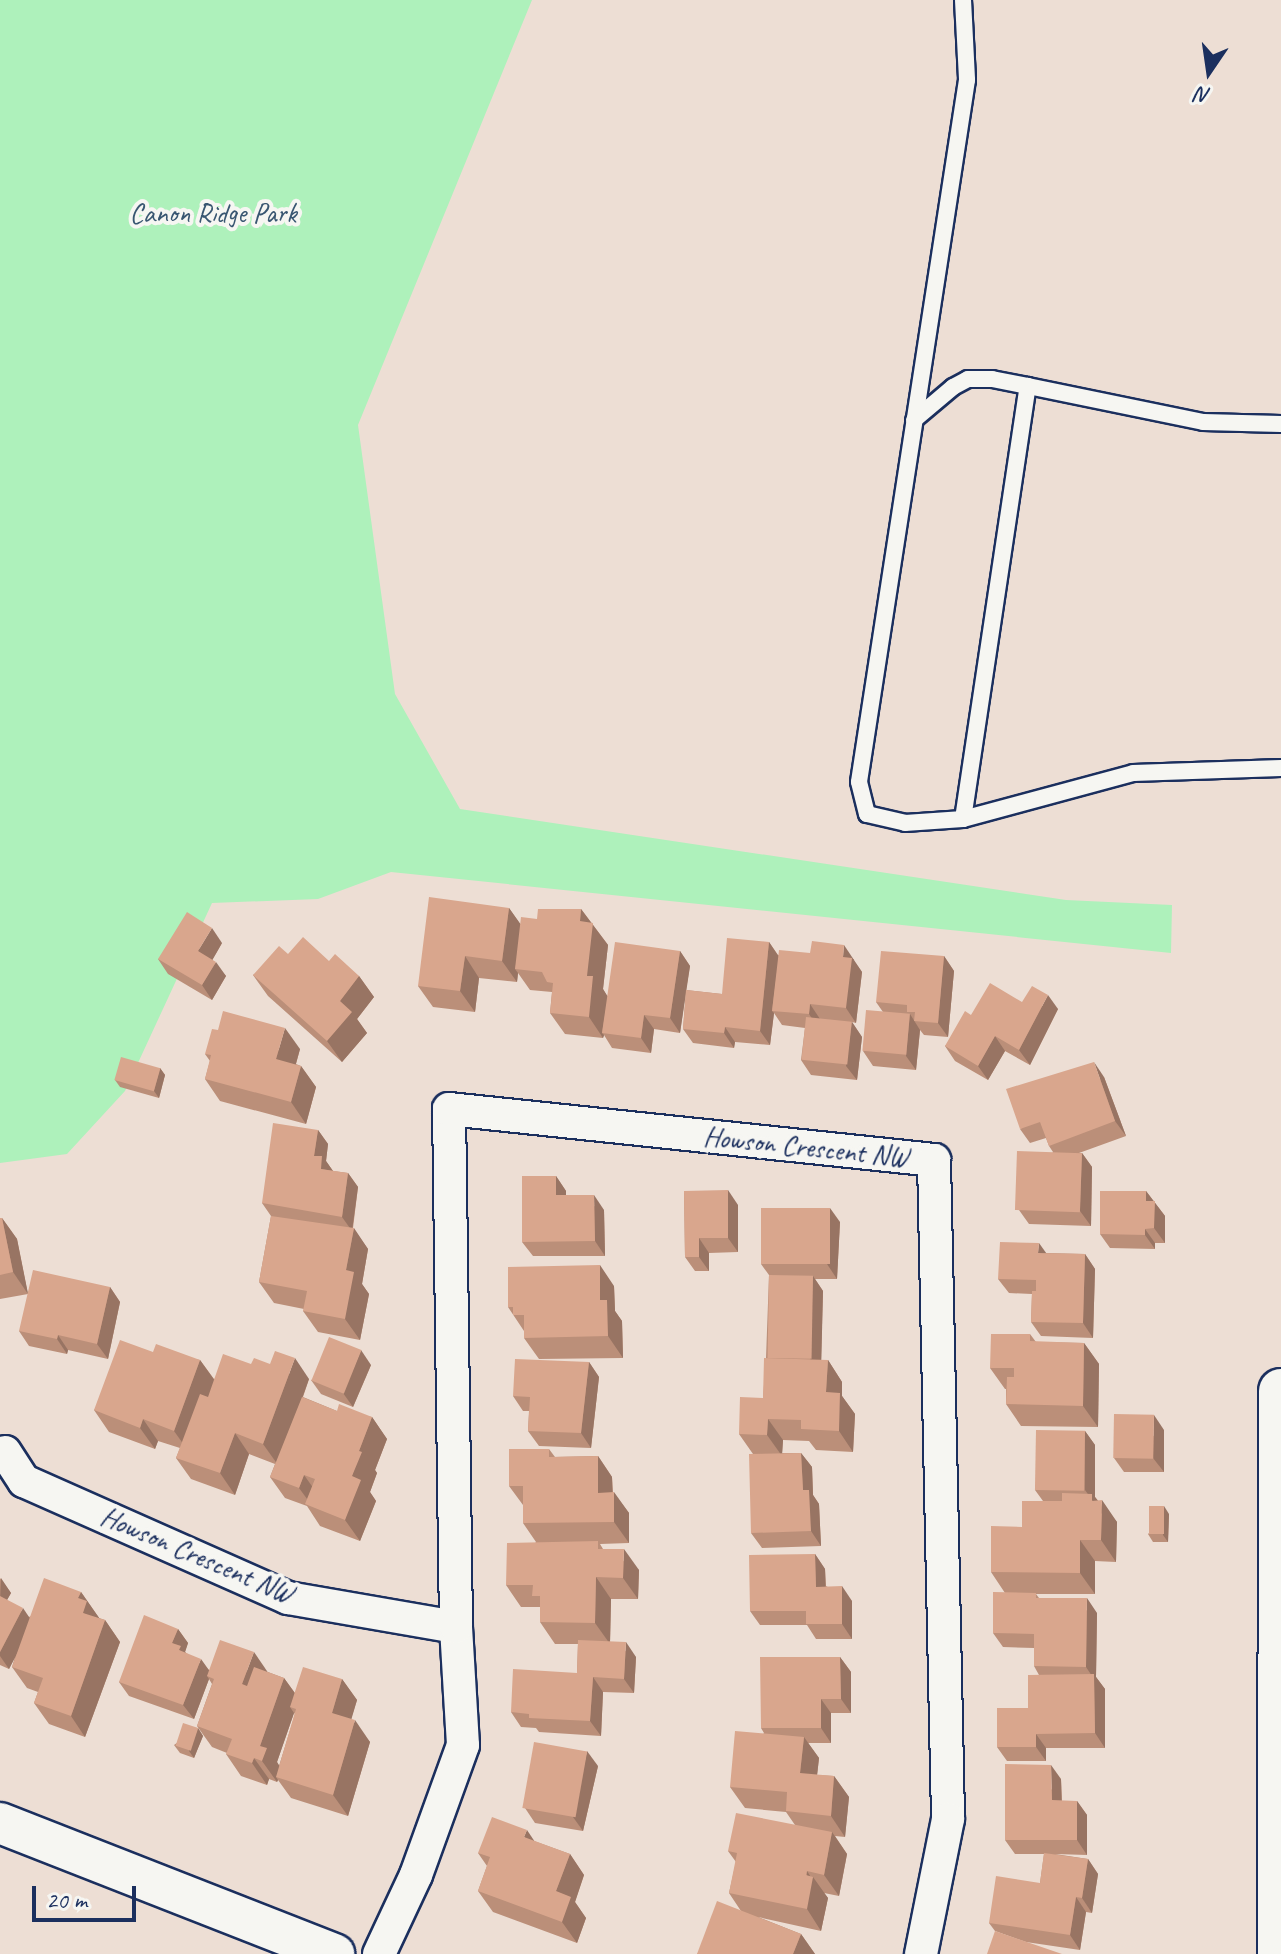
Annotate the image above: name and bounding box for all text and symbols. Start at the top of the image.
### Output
north arrow [1169,32,1249,112]
text: N [1194,80,1213,111]
park label: Canon Ridge Park [129,196,297,230]
street label: Howson Crescent NW [702,1120,910,1174]
street label: Howson Crescent NW [96,1499,298,1611]
scale bar [36,1870,140,1920]
text: 20 m [46,1885,87,1915]

